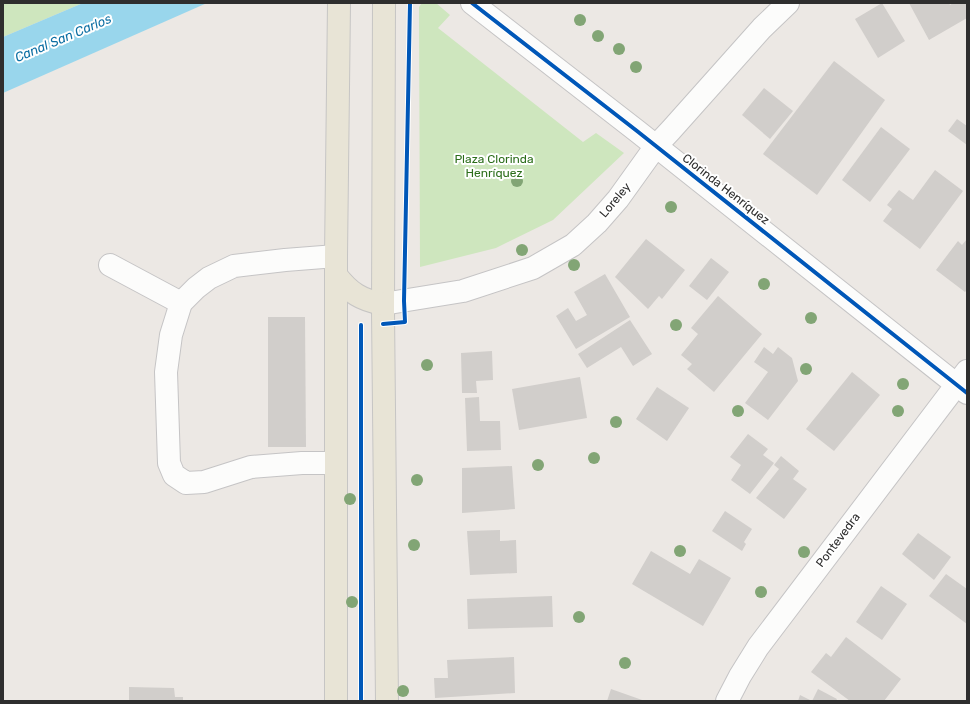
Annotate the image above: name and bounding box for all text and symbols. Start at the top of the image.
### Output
water label: Canal San Carlos [12,11,114,65]
street label: Clorinda Henríquez [680,151,772,227]
park label: Plaza Clorinda Henríquez [454,152,534,180]
street label: Loreley [597,180,634,220]
street label: Pontevedra [813,510,863,570]

